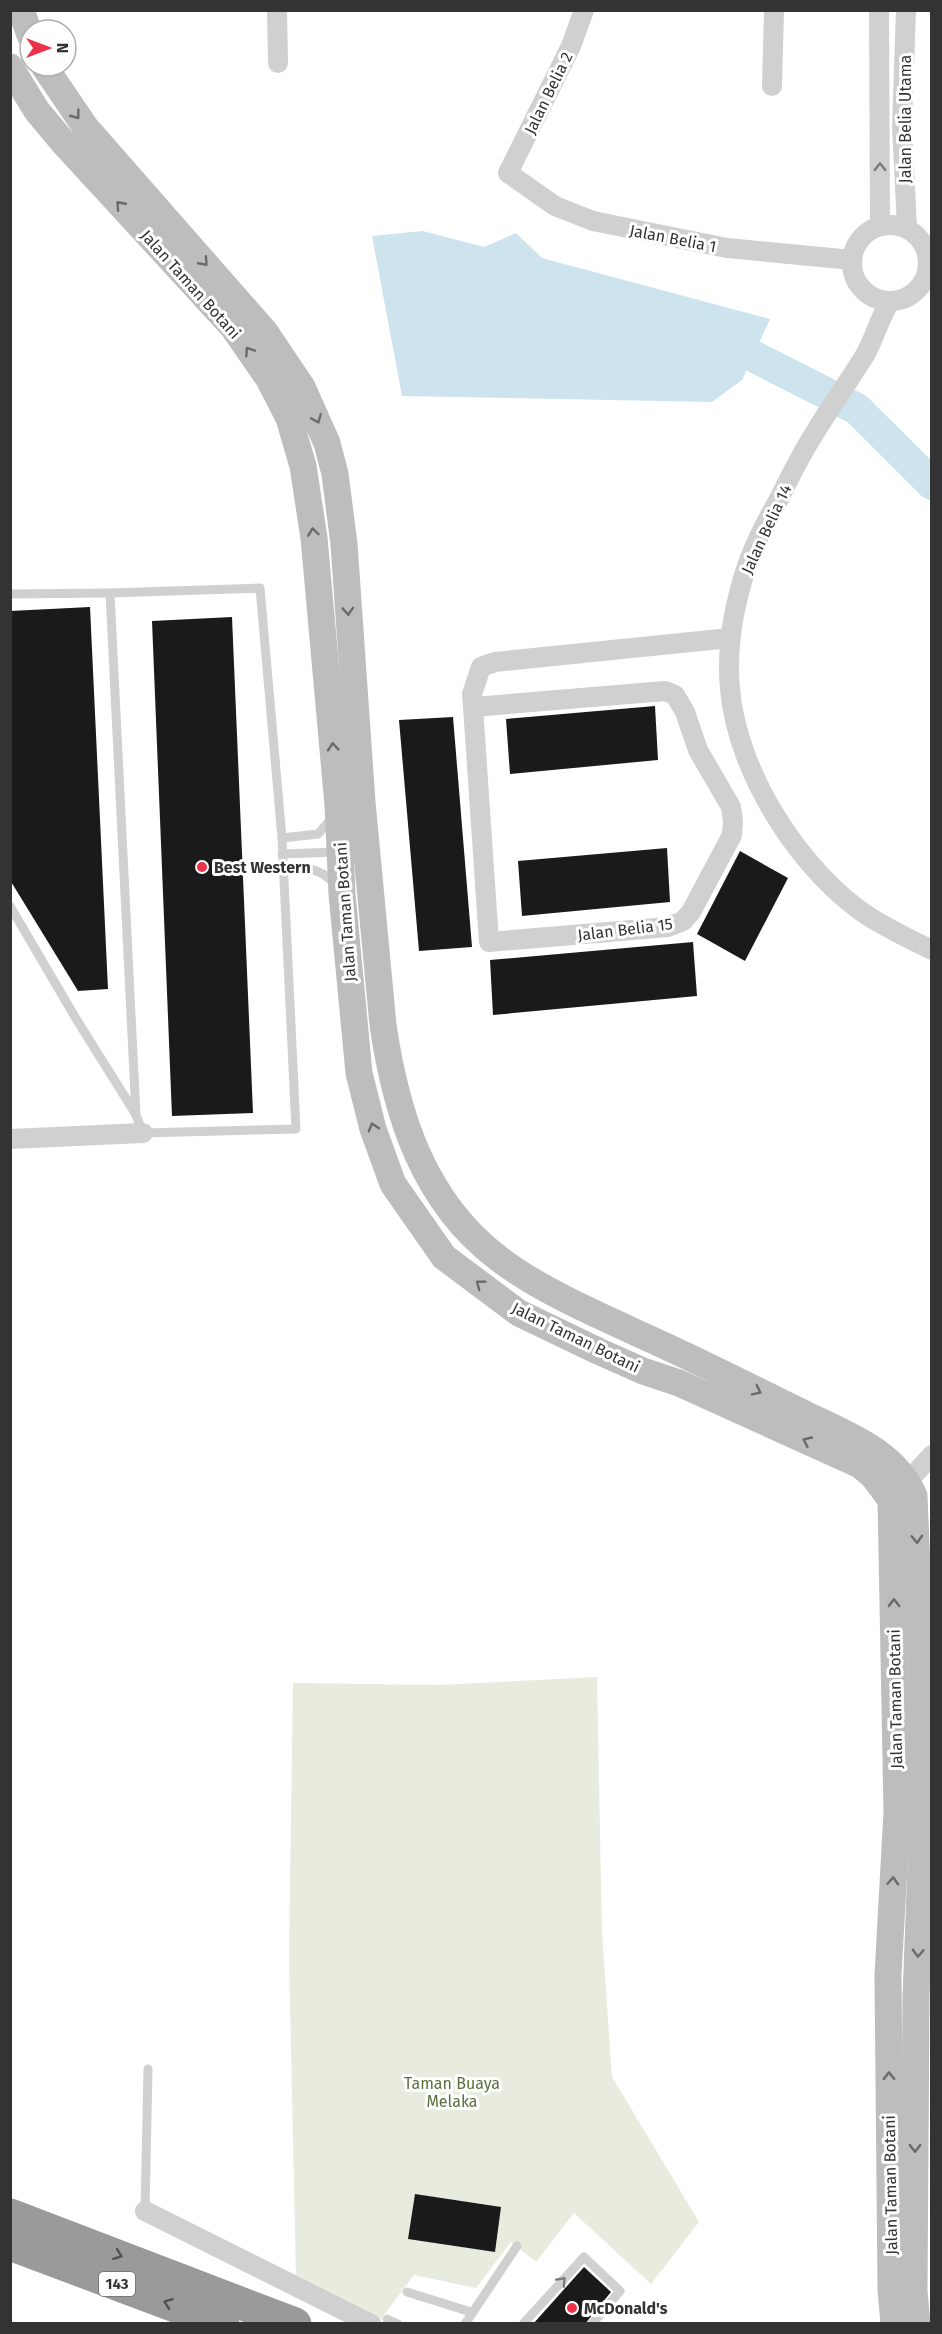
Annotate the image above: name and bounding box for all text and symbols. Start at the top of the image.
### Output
north arrow [18,18,78,78]
text: N [53,43,72,53]
street label: Jalan Belia 2 [520,49,576,137]
street label: Jalan Belia Utama [896,55,915,183]
one-way arrow [69,108,80,119]
one-way arrow [874,163,886,172]
one-way arrow [116,202,127,212]
street label: Jalan Belia 1 [628,221,718,256]
street label: Jalan Taman Botani [137,226,244,343]
one-way arrow [197,256,208,266]
one-way arrow [245,346,256,357]
one-way arrow [310,413,322,424]
street label: Jalan Belia 14 [737,481,796,577]
one-way arrow [307,528,319,537]
one-way arrow [341,606,354,615]
one-way arrow [327,743,340,752]
street label: Jalan Taman Botani [331,842,360,982]
place label: Best Western [214,858,311,877]
marker: Best Western [195,860,209,874]
street label: Jalan Belia 15 [576,914,674,945]
one-way arrow [368,1122,380,1133]
one-way arrow [476,1281,487,1292]
street label: Jalan Taman Botani [509,1298,643,1377]
one-way arrow [751,1383,762,1395]
one-way arrow [802,1436,813,1448]
one-way arrow [910,1535,923,1544]
one-way arrow [888,1598,900,1607]
street label: Jalan Taman Botani [885,1629,906,1769]
one-way arrow [886,1877,899,1886]
one-way arrow [912,1949,924,1958]
one-way arrow [883,2072,895,2081]
park label: Taman Buaya Melaka [404,2074,500,2111]
street label: Jalan Taman Botani [880,2115,901,2255]
one-way arrow [909,2144,921,2153]
one-way arrow [112,2248,123,2261]
road number: 143 [99,2272,135,2296]
one-way arrow [555,2277,566,2288]
one-way arrow [163,2298,174,2310]
place label: McDonald's [584,2299,668,2318]
marker: McDonald's [565,2301,579,2315]

